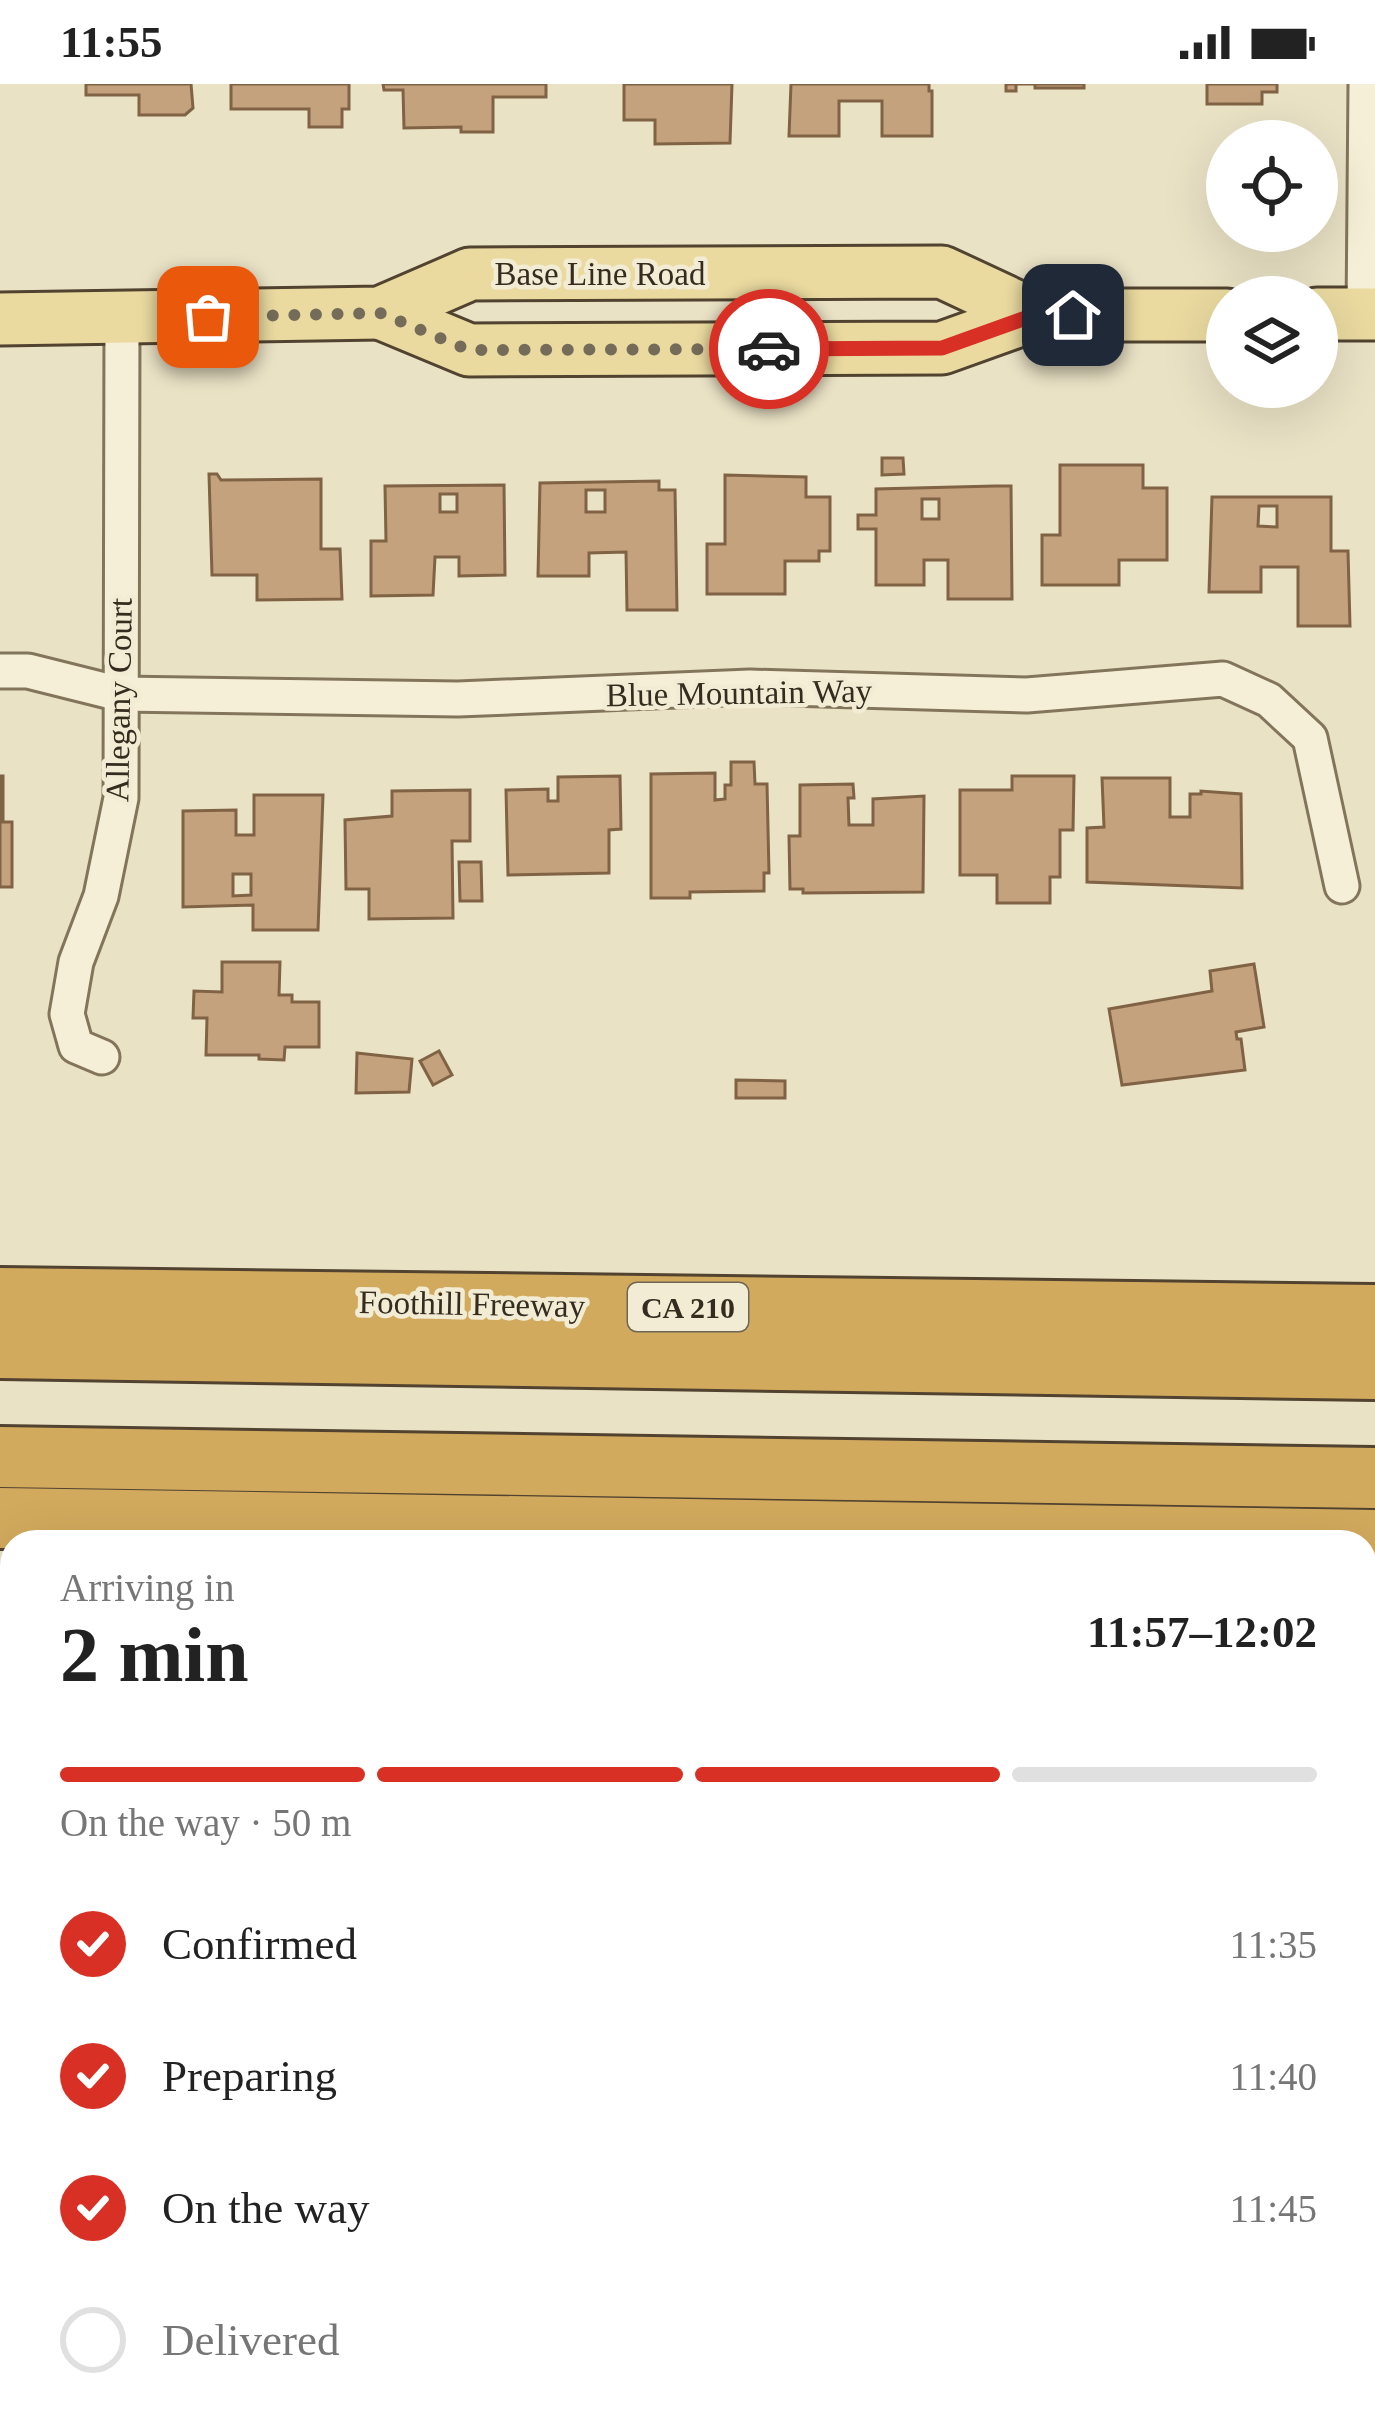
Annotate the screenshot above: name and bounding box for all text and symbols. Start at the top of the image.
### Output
text: 11:55 [60,17,163,67]
map controls [1206,120,1338,408]
button: locate [1206,120,1338,252]
street label: Base Line Road [495,256,706,292]
pin [1022,264,1124,366]
pin [157,266,259,368]
button: layers [1206,276,1338,408]
icon: home [1040,282,1106,348]
icon: bag [175,284,241,350]
courier [709,289,829,409]
icon: car [736,316,802,382]
street label: Allegany Court [99,598,139,802]
street label: Blue Mountain Way [606,673,873,713]
road number: CA 210 [628,1283,748,1331]
street label: Foothill Freeway [358,1284,586,1324]
text: Arriving in [60,1566,234,1609]
text: 11:57–12:02 [1087,1607,1317,1657]
text: 2 min [60,1611,249,1698]
text: On the way · 50 m [60,1801,351,1844]
icon: check [60,1911,126,1977]
text: Confirmed [162,1919,357,1969]
text: 11:35 [1230,1923,1317,1966]
icon: check [60,2043,126,2109]
text: Preparing [162,2051,337,2101]
text: 11:40 [1230,2055,1317,2098]
icon: check [60,2175,126,2241]
text: On the way [162,2183,369,2233]
text: 11:45 [1230,2187,1317,2230]
text: Delivered [162,2315,339,2365]

